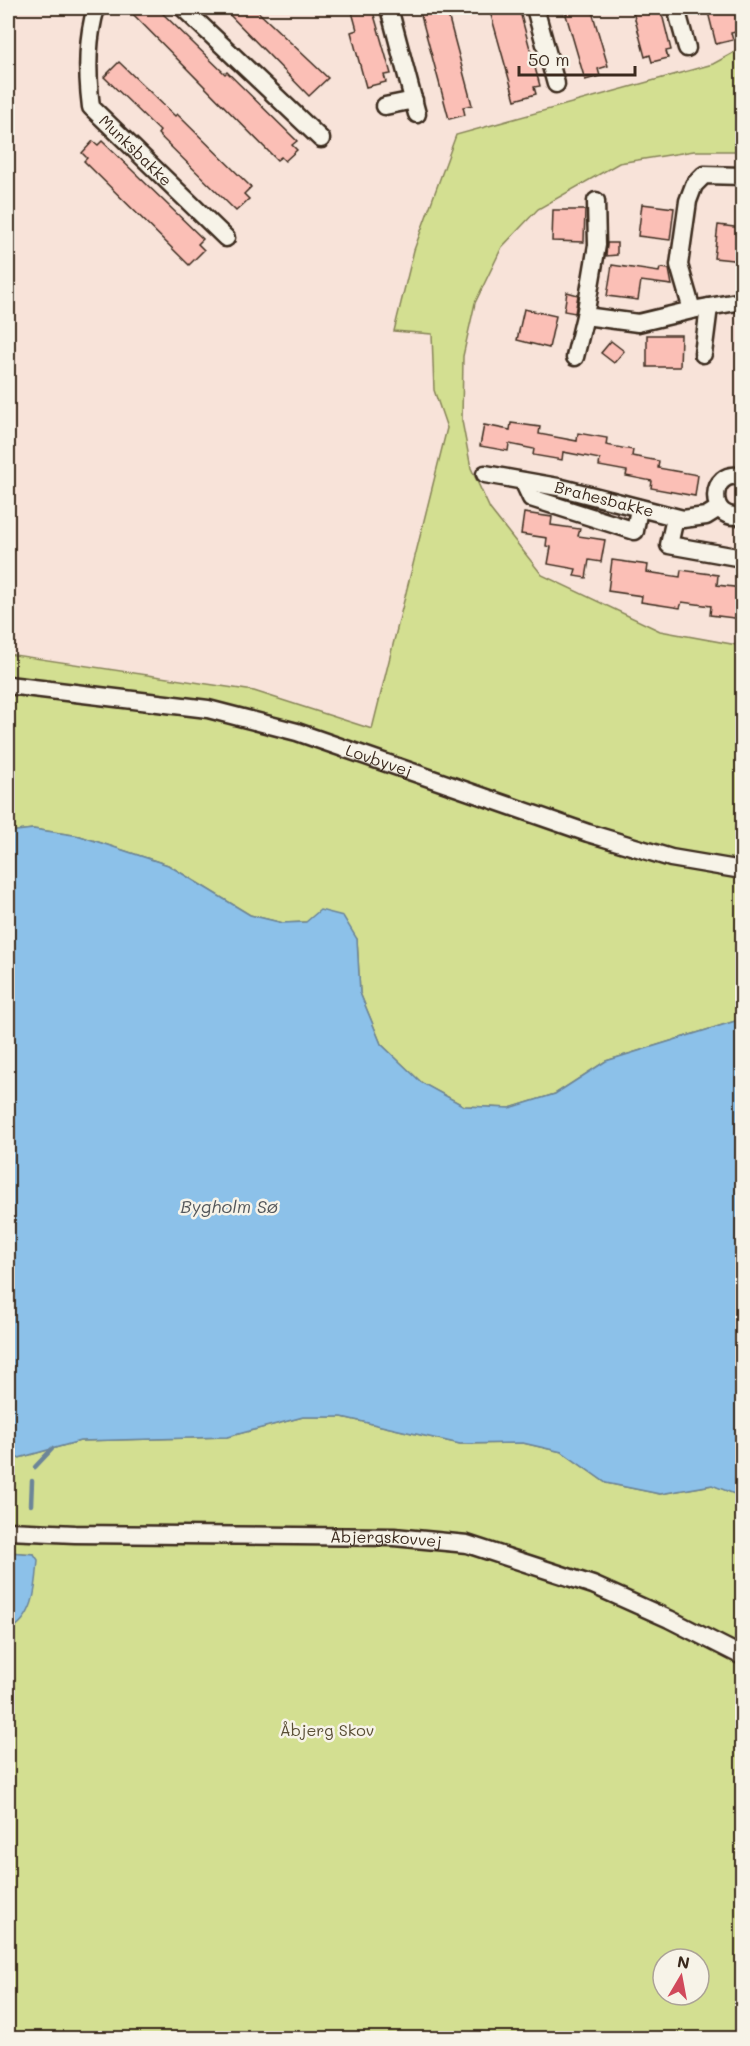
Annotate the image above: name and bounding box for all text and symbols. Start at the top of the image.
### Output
scale bar [519,39,634,77]
text: 50 m [528,47,570,71]
street label: Munksbakke [95,110,177,190]
street label: Brahesbakke [553,476,656,521]
street label: Lovbyvej [343,739,415,781]
water label: Bygholm Sø [180,1194,278,1218]
street label: Åbjergskovvej [330,1525,443,1552]
park label: Åbjerg Skov [280,1719,374,1740]
north arrow [651,1947,711,2007]
text: N [676,1950,692,1973]

